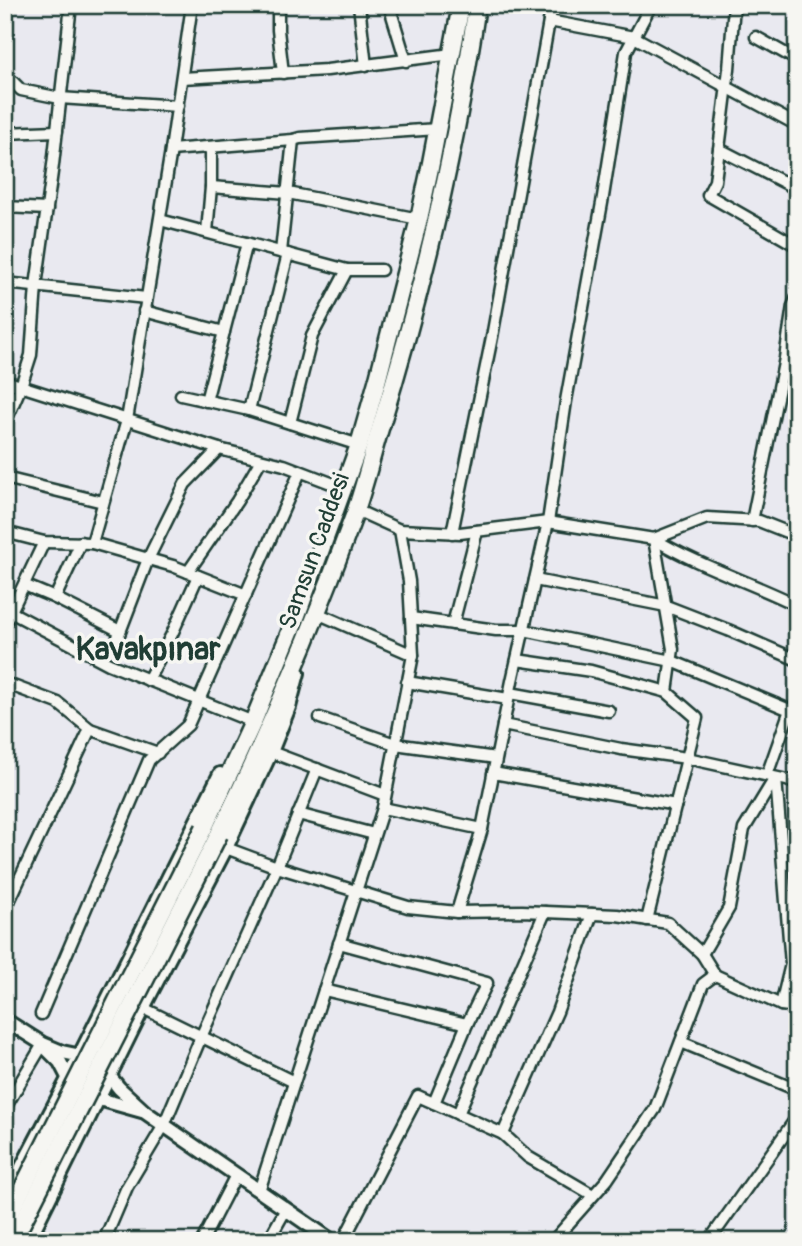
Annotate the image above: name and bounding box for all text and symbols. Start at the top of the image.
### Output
street label: Samsun Caddesi [273,469,356,633]
district label: Kavakpınar [76,630,221,670]

